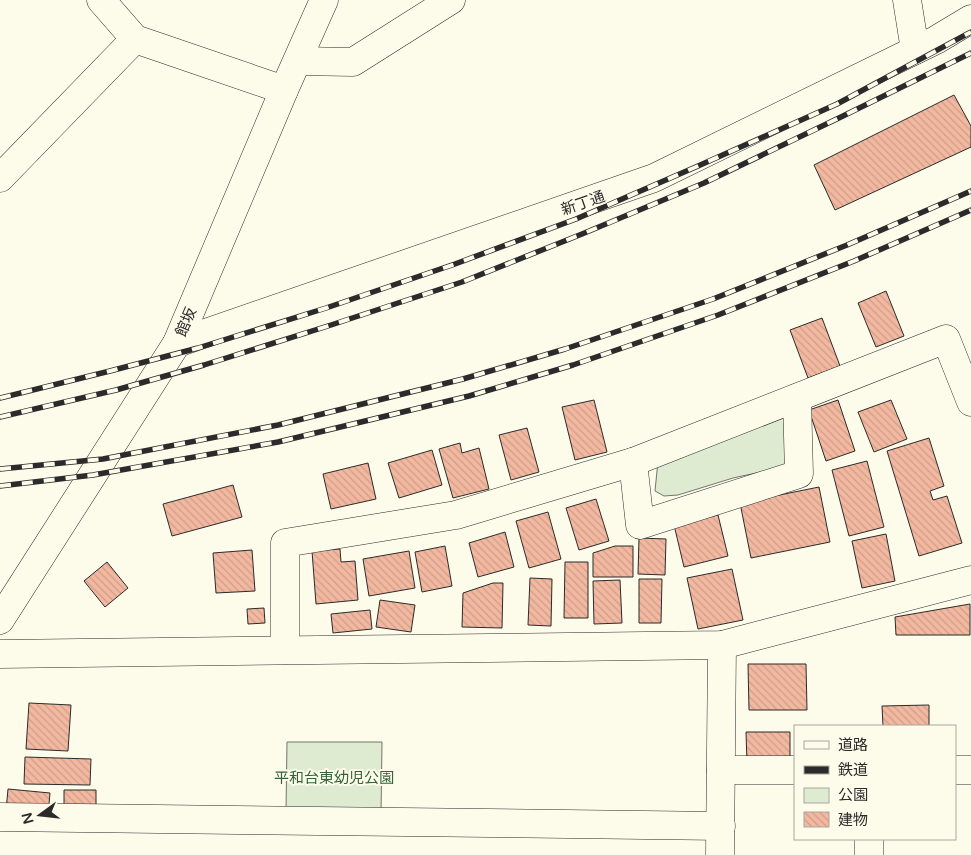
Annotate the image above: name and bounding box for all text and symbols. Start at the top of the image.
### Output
street label: 新丁通 [559,187,607,219]
street label: 館坂 [172,305,200,339]
legend [794,725,956,840]
text: 道路 [838,736,868,754]
text: 鉄道 [838,761,868,779]
park label: 平和台東幼児公園 [274,769,394,787]
text: 公園 [838,786,868,804]
north arrow [15,790,65,840]
text: N [18,811,38,826]
text: 建物 [838,811,868,829]

